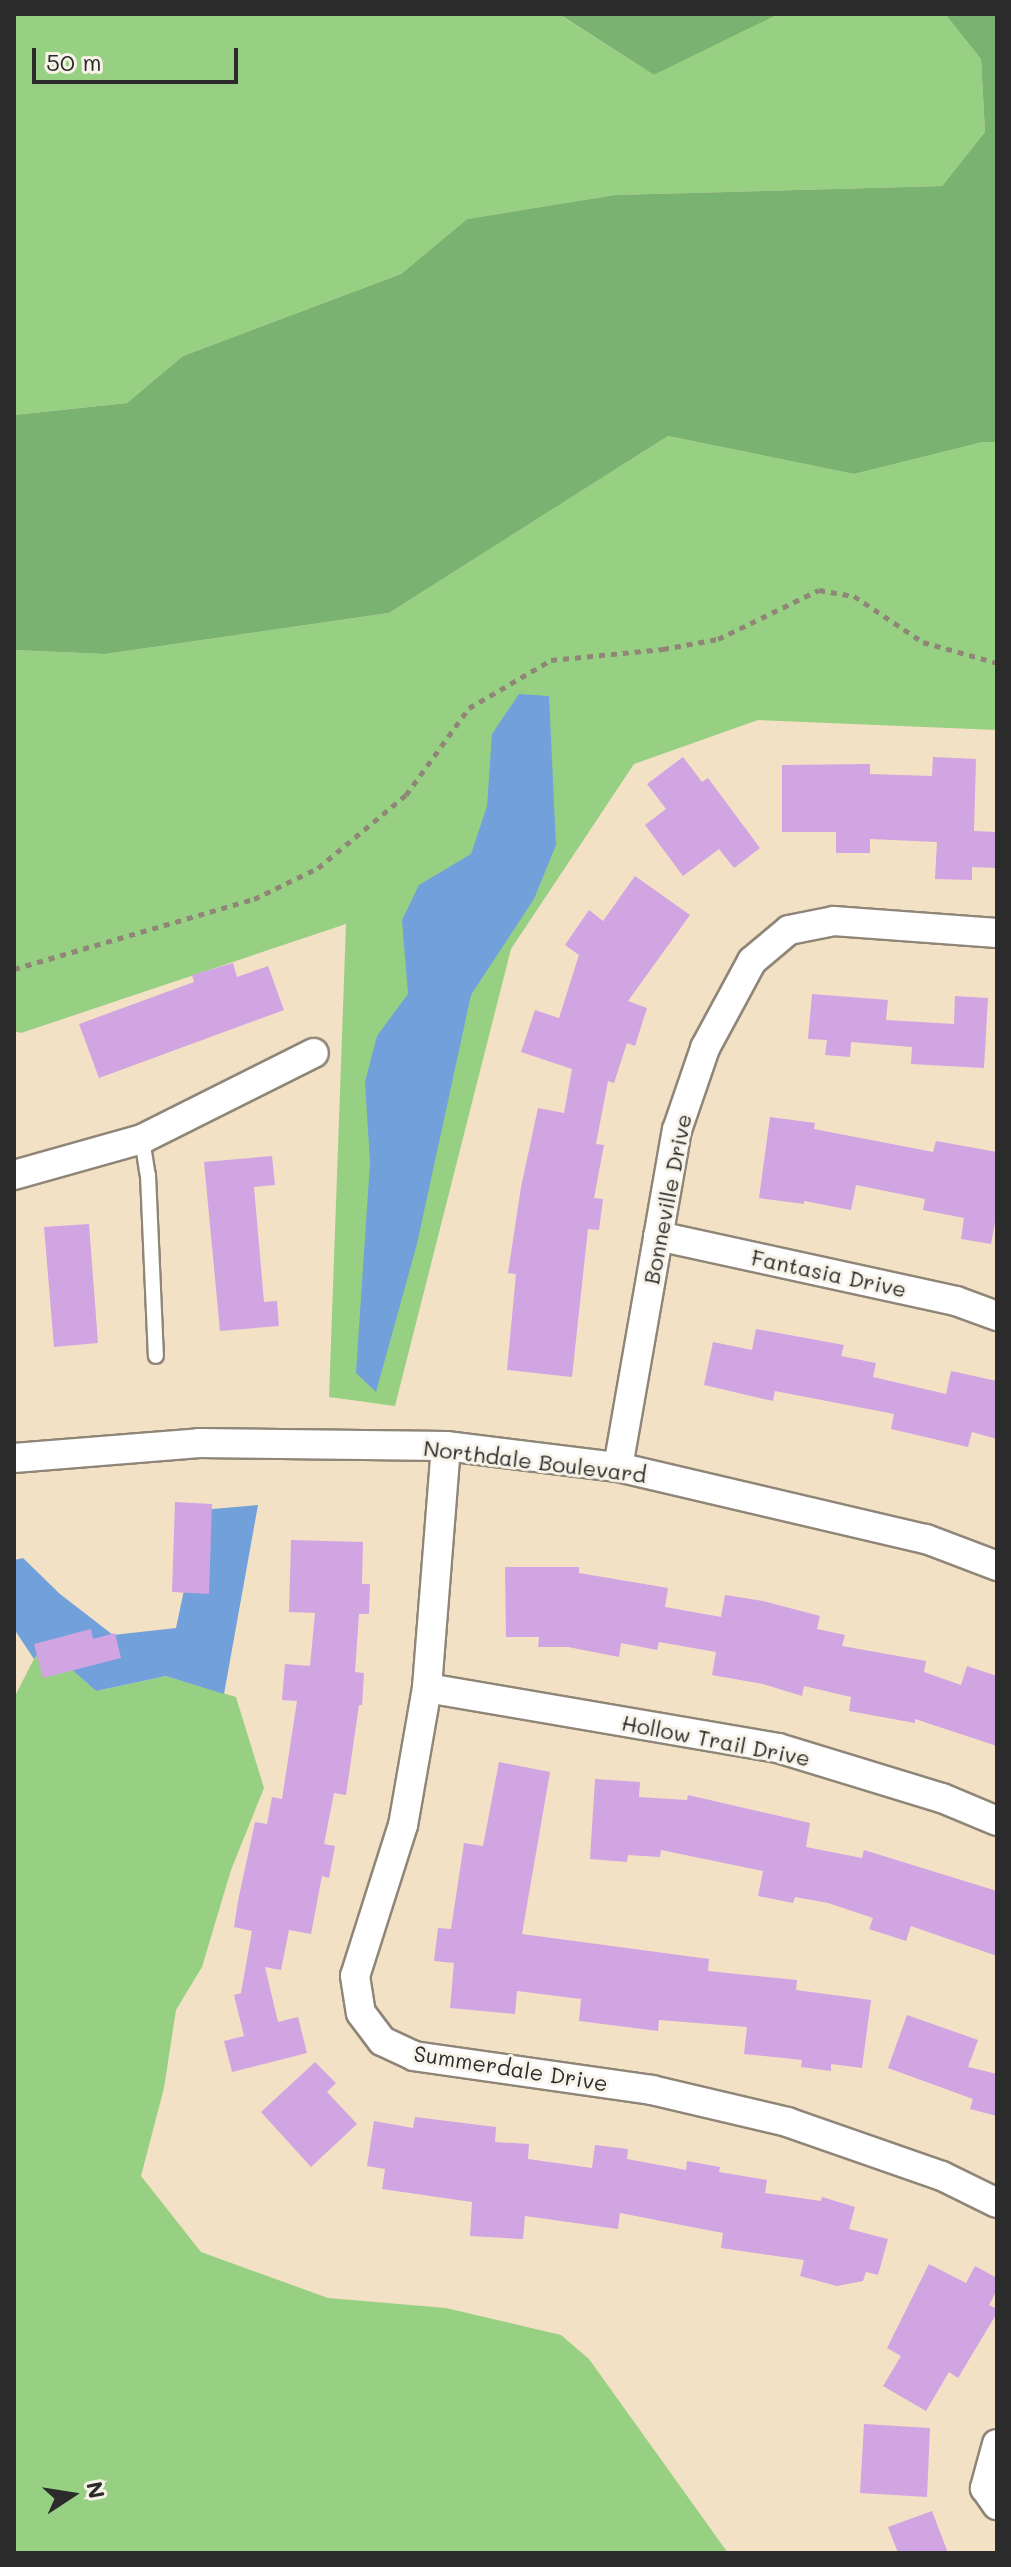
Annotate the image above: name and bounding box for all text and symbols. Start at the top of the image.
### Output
scale bar [36,32,242,82]
text: 50 m [46,46,102,77]
street label: Bonneville Drive [638,1112,696,1286]
street label: Fantasia Drive [749,1244,909,1302]
street label: Northdale Boulevard [422,1434,648,1488]
street label: Hollow Trail Drive [620,1709,812,1771]
street label: Summerdale Drive [412,2040,610,2096]
north arrow [32,2455,112,2535]
text: N [80,2479,112,2501]

